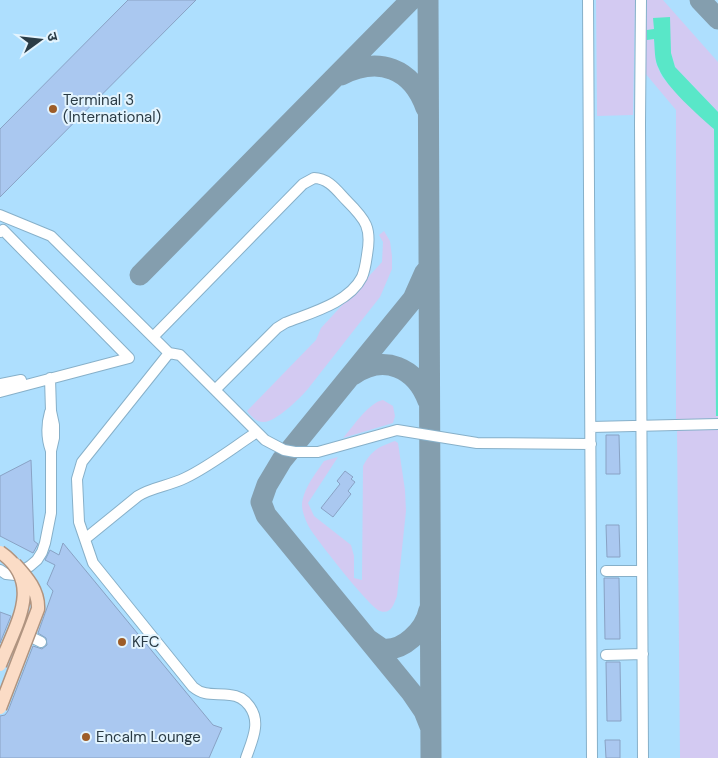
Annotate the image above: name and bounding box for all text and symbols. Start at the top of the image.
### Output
north arrow [15,15,65,65]
text: उ [43,30,63,44]
place label: Terminal 3 (International) [63,90,161,127]
marker: Terminal 3 (International) [47,103,59,115]
place label: KFC [132,632,160,652]
marker: KFC [116,636,128,648]
place label: Encalm Lounge [96,727,201,747]
marker: Encalm Lounge [80,731,92,743]

